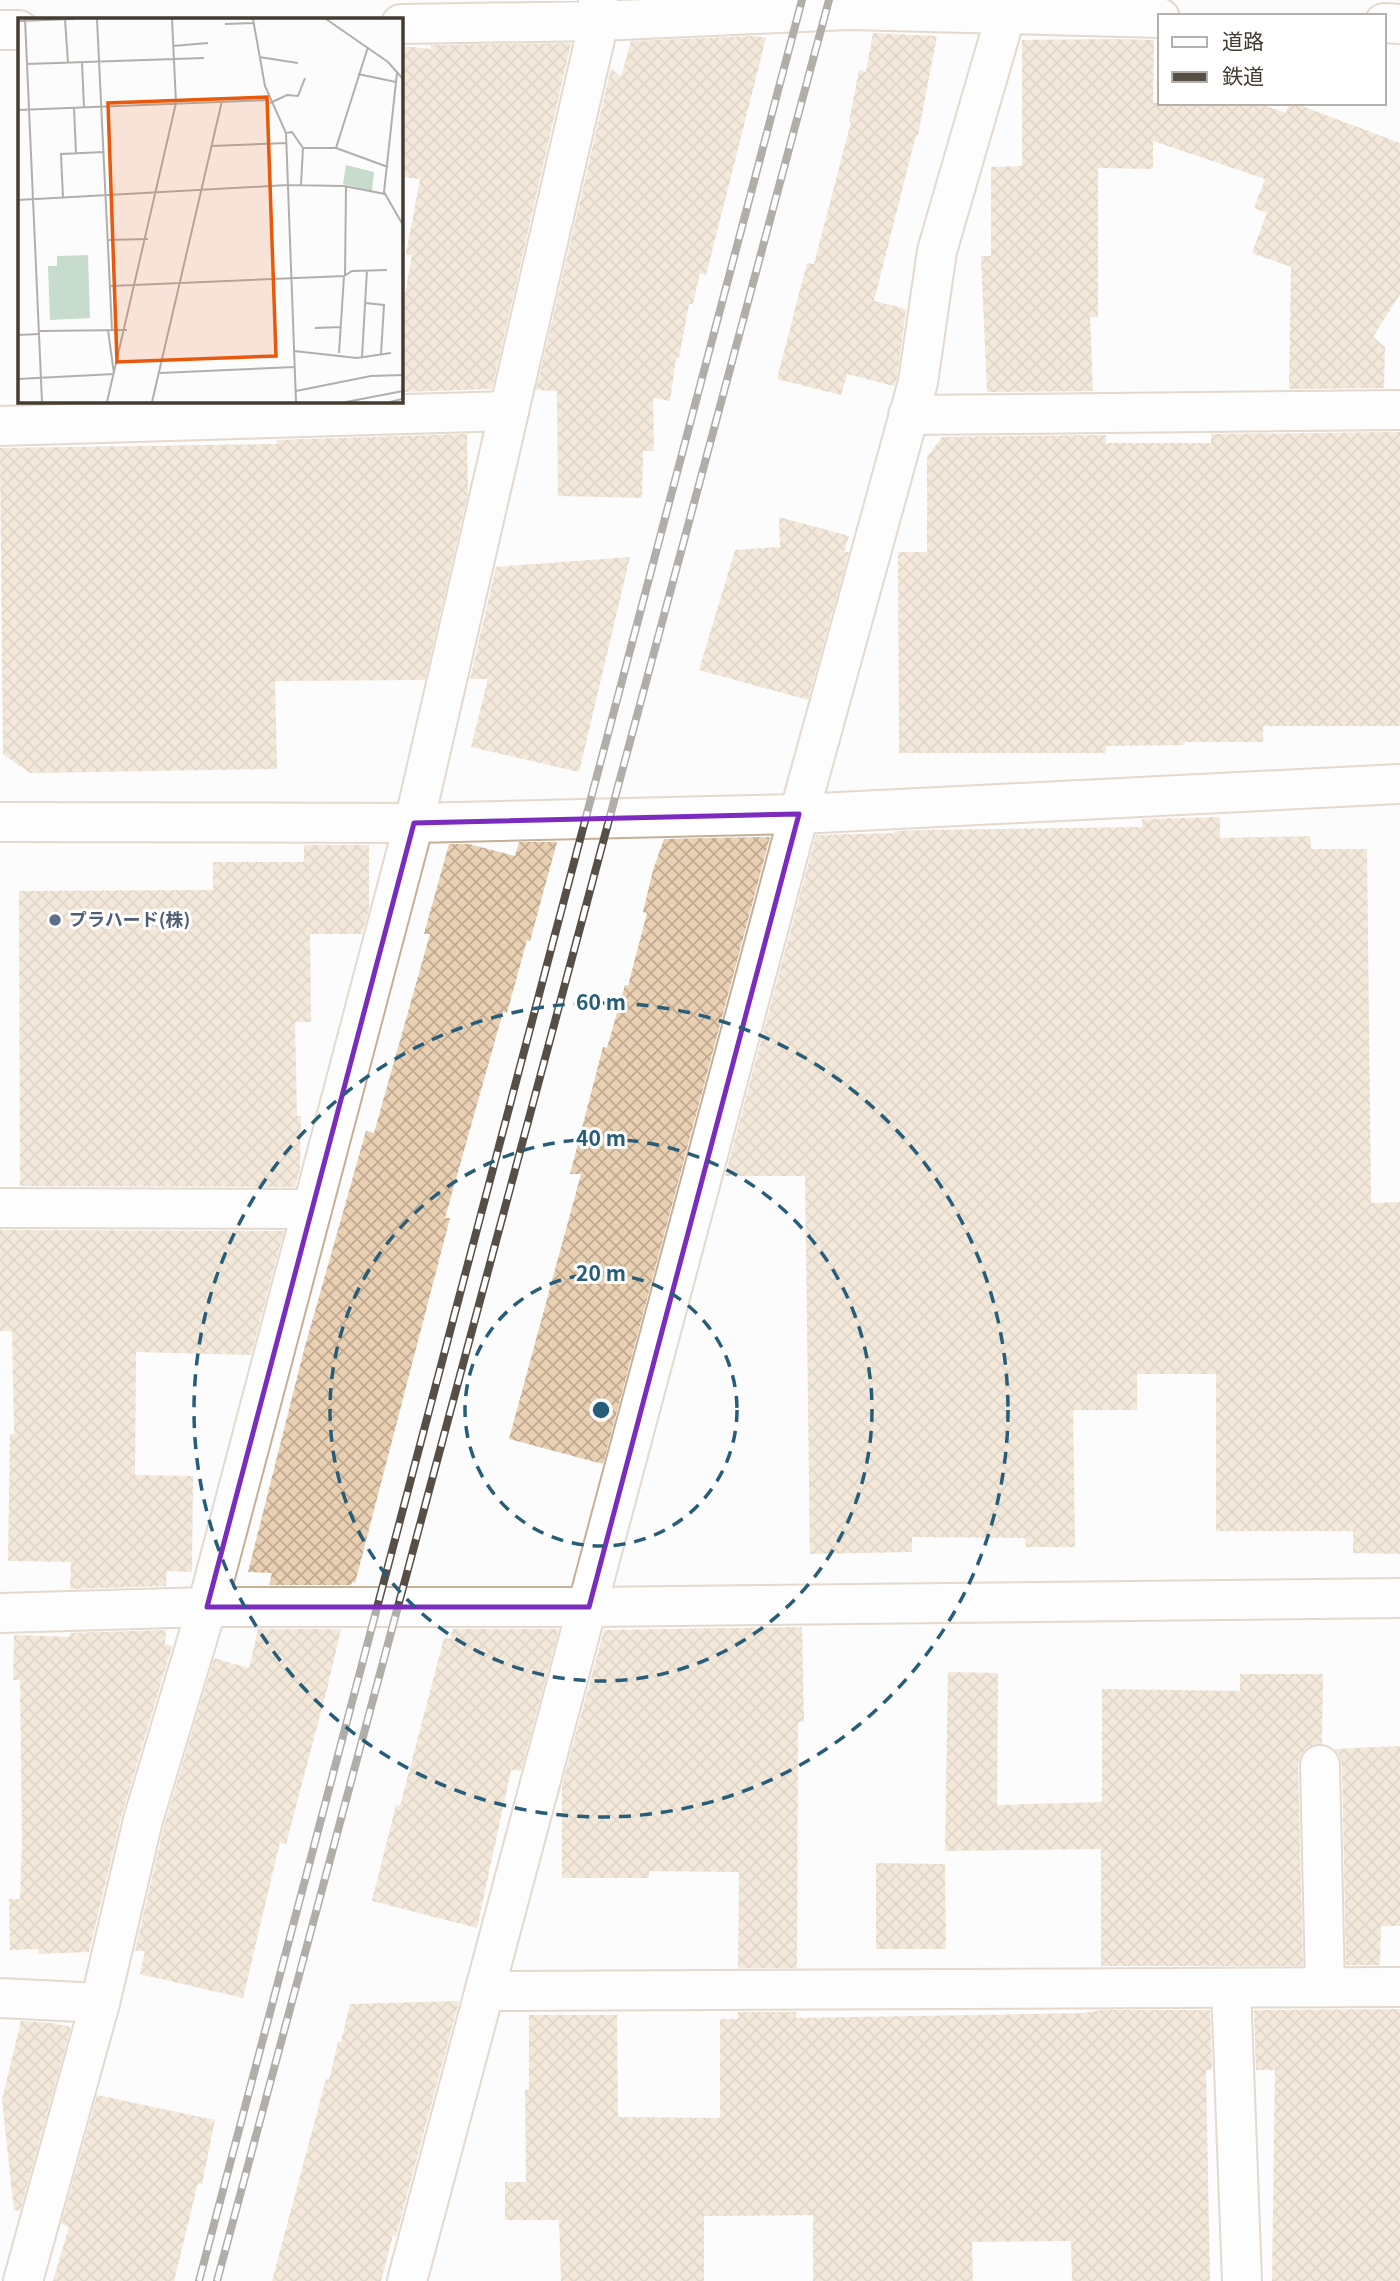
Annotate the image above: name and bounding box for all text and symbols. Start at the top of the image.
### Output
legend [1158,14,1386,105]
inset map [18,18,402,402]
text: 道路 [1222,25,1264,55]
text: 鉄道 [1222,60,1264,90]
place label: プラハード(株) [69,905,190,931]
marker: プラハード(株) [47,912,63,928]
text: 60 m [576,986,626,1016]
text: 40 m [576,1122,626,1152]
text: 20 m [576,1257,626,1287]
centre of rings [589,1398,613,1422]

